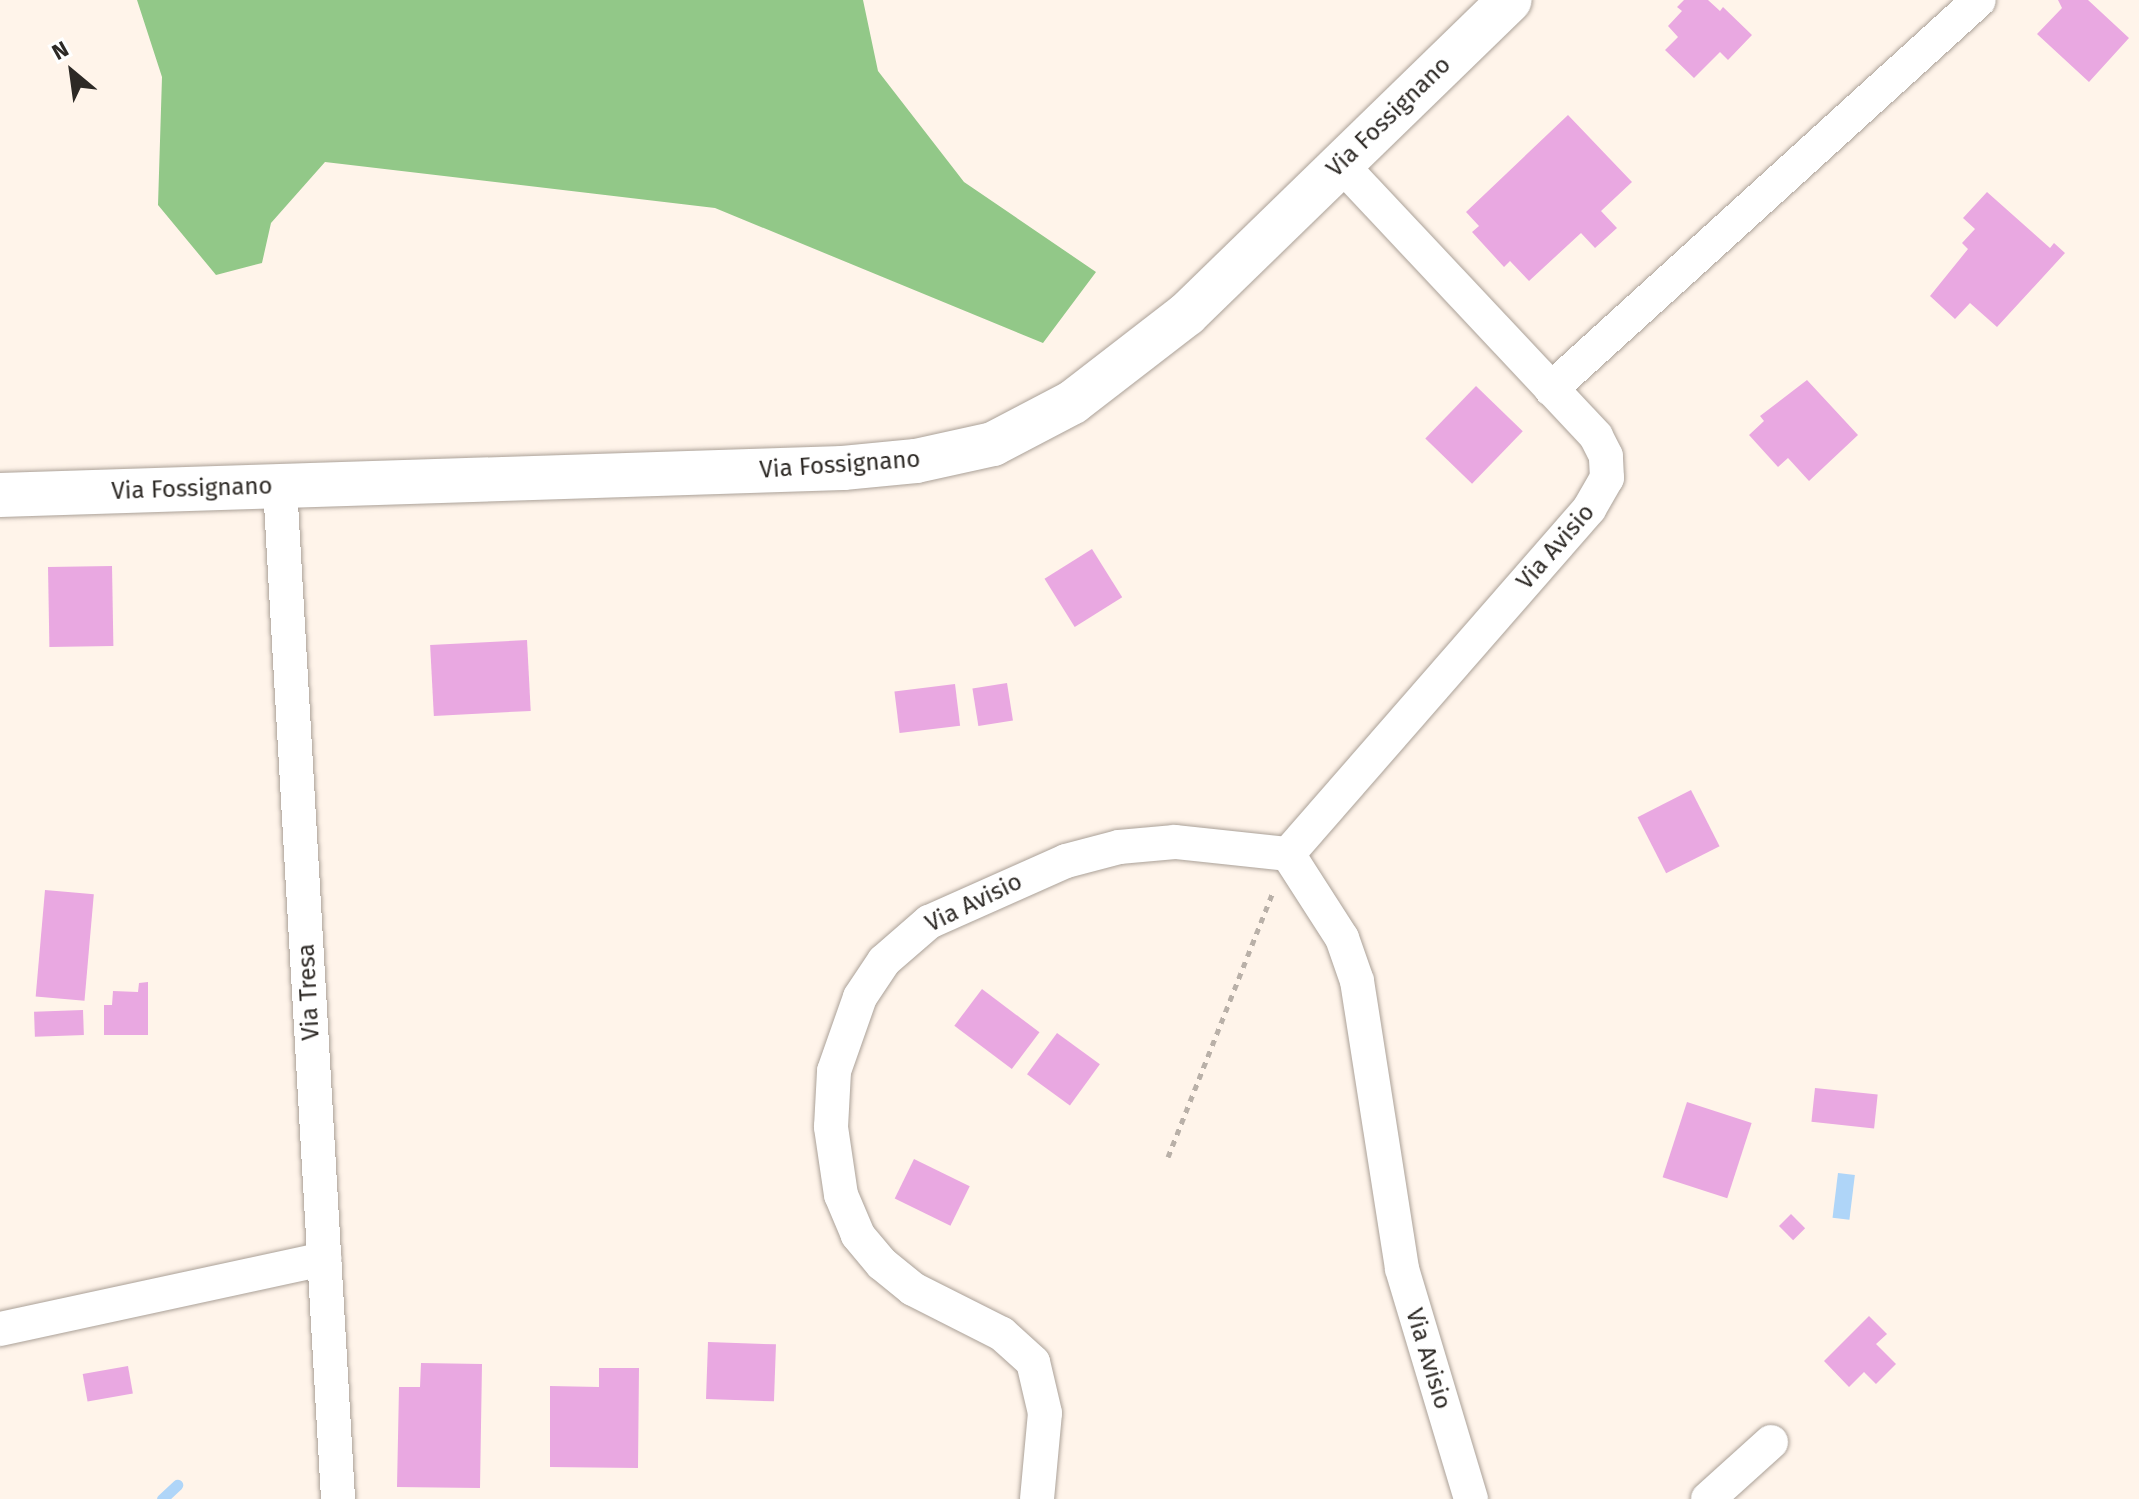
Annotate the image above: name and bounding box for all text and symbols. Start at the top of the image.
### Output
north arrow [32,32,112,112]
text: N [47,35,73,66]
street label: Via Fossignano [1321,51,1457,183]
street label: Via Fossignano [759,445,921,485]
street label: Via Fossignano [111,472,273,506]
street label: Via Avisio [1511,498,1601,596]
street label: Via Avisio [921,867,1027,939]
street label: Via Tresa [292,943,326,1041]
street label: Via Avisio [1399,1305,1457,1413]

